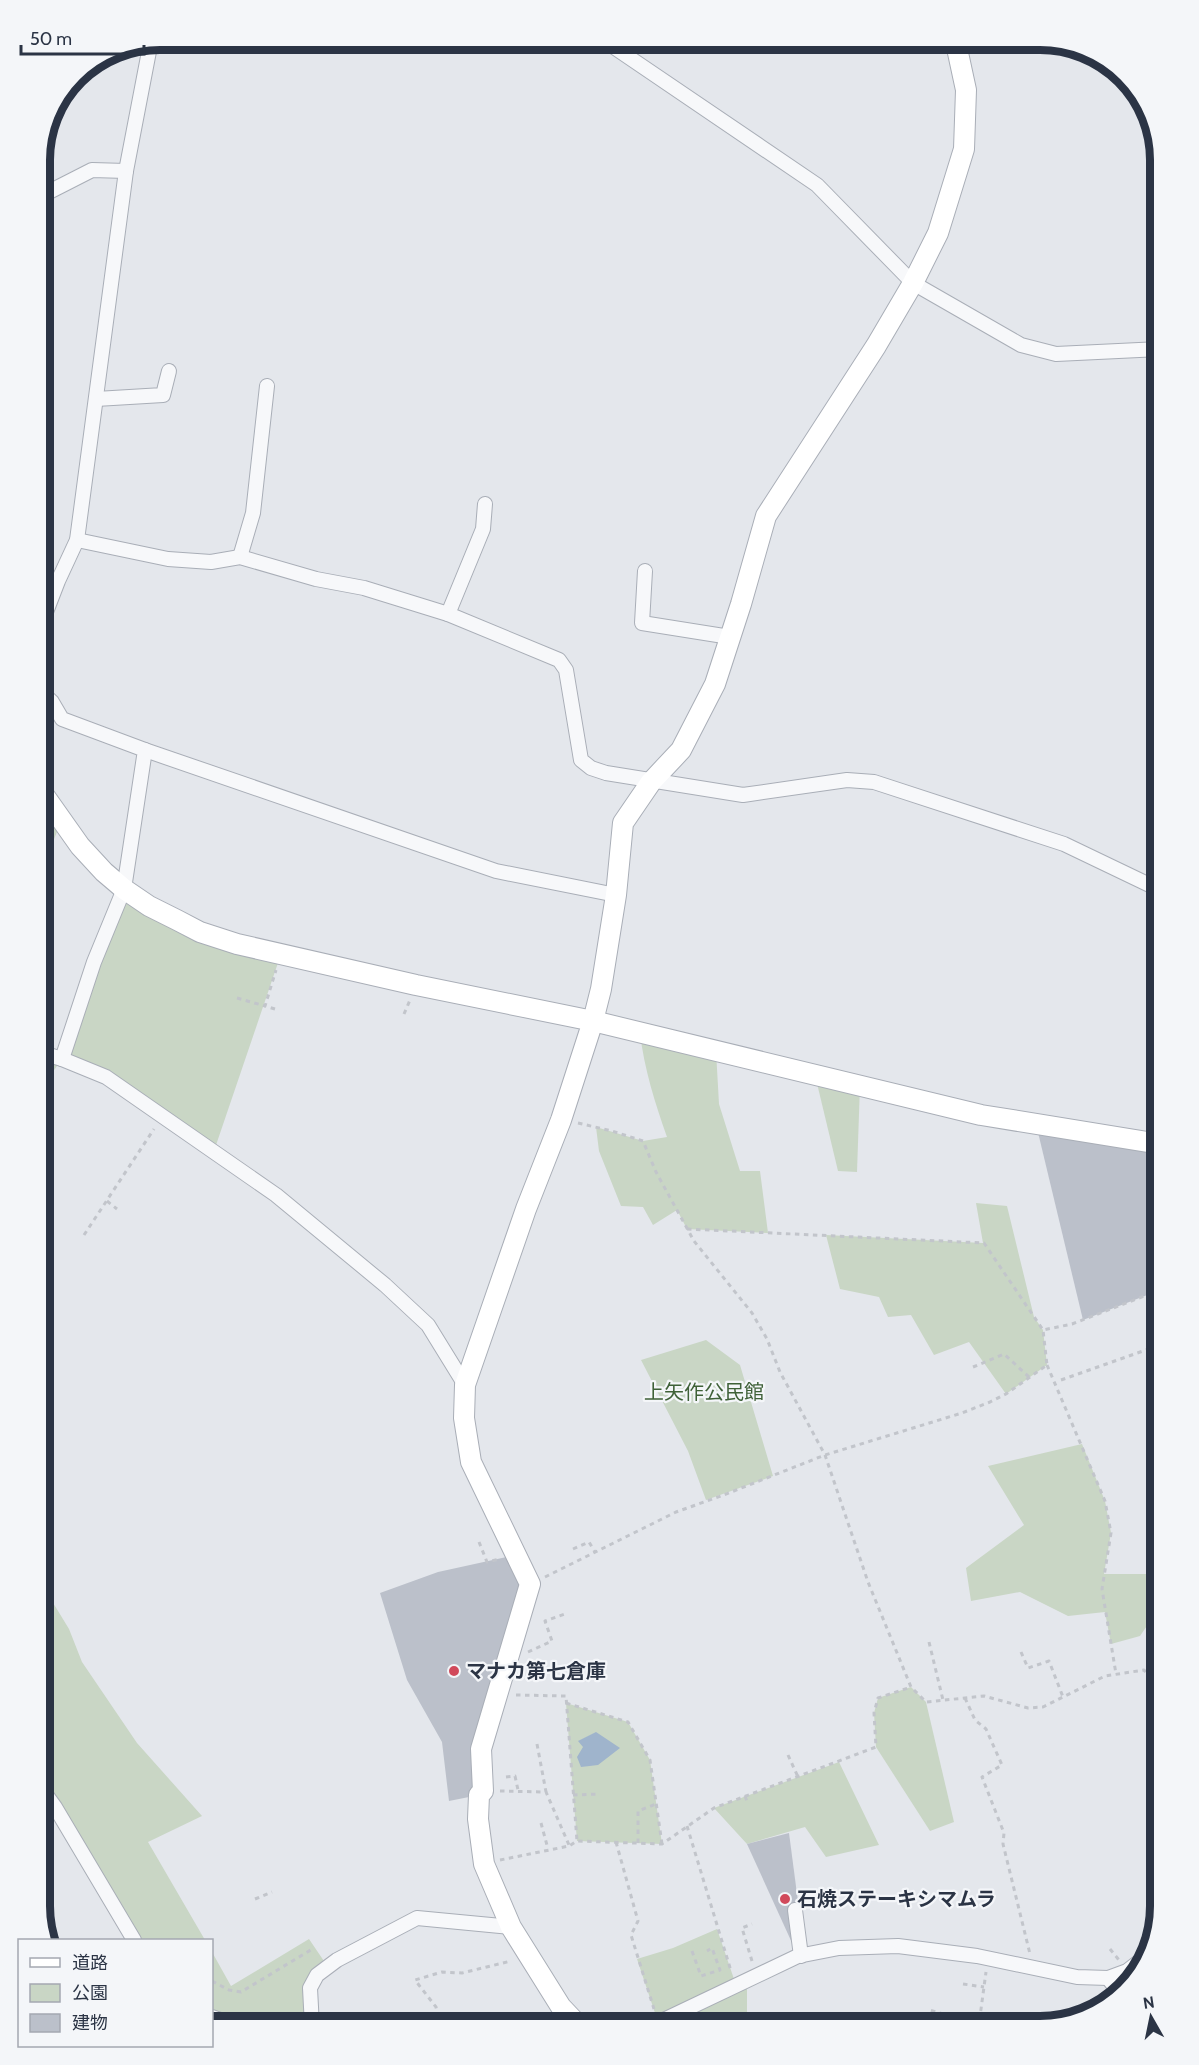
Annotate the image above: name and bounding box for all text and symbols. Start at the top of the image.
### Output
scale bar [21,18,144,56]
text: 50 m [30,28,72,50]
park label: 上矢作公民館 [644,1380,764,1404]
place label: マナカ第七倉庫 [466,1659,606,1683]
marker: マナカ第七倉庫 [447,1664,461,1678]
place label: 石焼ステーキシマムラ [797,1887,996,1911]
marker: 石焼ステーキシマムラ [778,1892,792,1906]
legend [18,1939,213,2047]
text: 道路 [72,1952,108,1974]
text: 公園 [72,1982,108,2004]
north arrow [1121,1987,1181,2047]
text: N [1142,1992,1156,2013]
text: 建物 [72,2012,108,2034]

